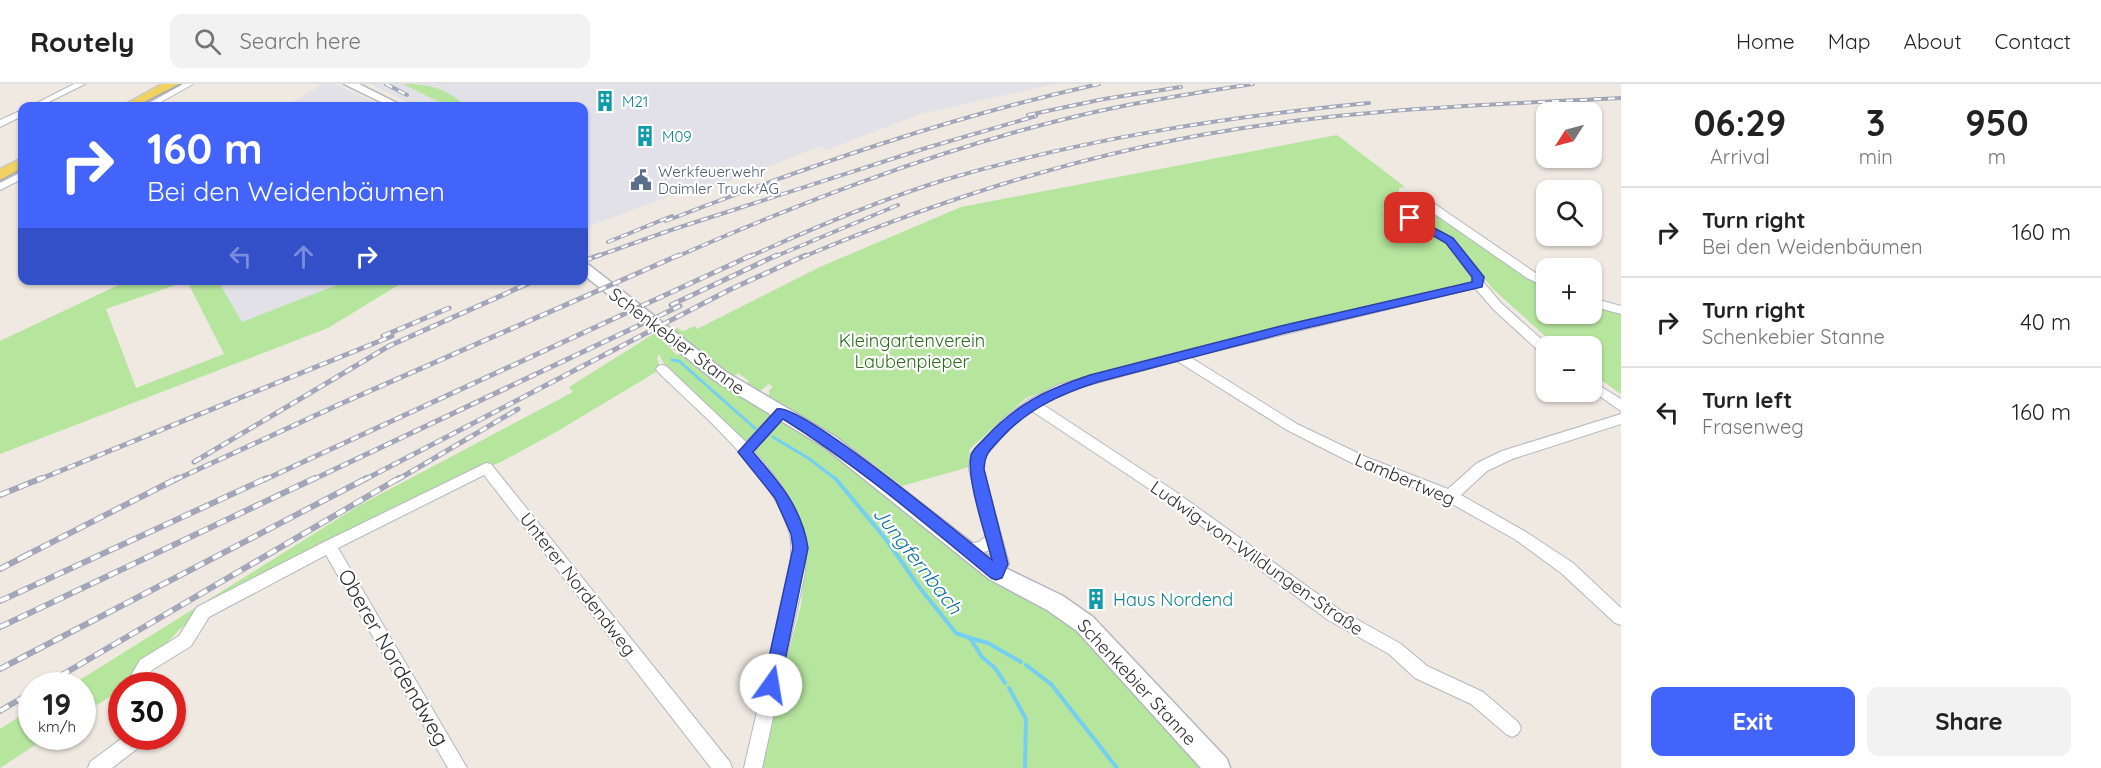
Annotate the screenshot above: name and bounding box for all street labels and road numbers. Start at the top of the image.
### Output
street label: Schenkebier Stanne [604,282,750,400]
street label: Lambertweg [1351,448,1459,510]
street label: Ludwig-von-Wildungen-Straße [1146,476,1368,640]
street label: Unterer Nordendweg [515,508,641,660]
street label: Oberer Nordendweg [333,564,455,750]
street label: Schenkebier Stanne [1072,614,1202,750]

